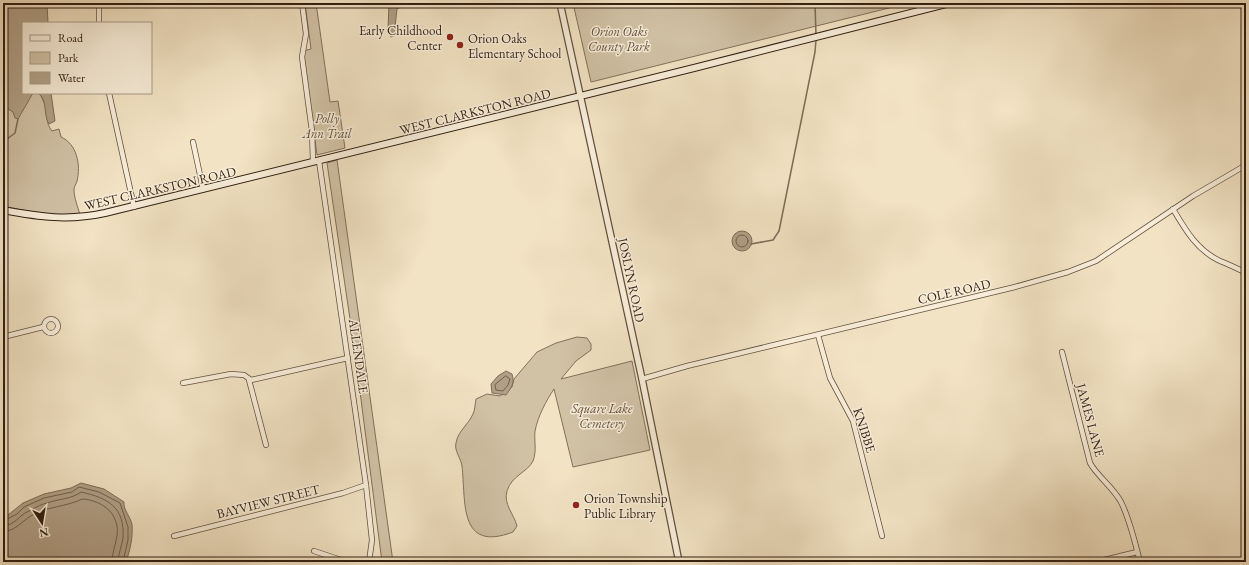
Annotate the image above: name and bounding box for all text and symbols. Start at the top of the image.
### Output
legend [22,22,152,94]
place label: Early Childhood Center [359,22,443,54]
park label: Orion Oaks County Park [588,23,650,55]
text: Road [58,30,84,46]
place label: Orion Oaks Elementary School [468,30,561,62]
marker: Early Childhood Center [445,32,455,42]
marker: Orion Oaks Elementary School [455,40,465,50]
text: Park [58,50,79,66]
text: Water [58,70,85,86]
street label: WEST CLARKSTON ROAD [398,84,553,139]
park label: Polly Ann Trail [301,110,352,142]
street label: WEST CLARKSTON ROAD [82,163,238,214]
street label: JOSLYN ROAD [614,235,649,324]
street label: COLE ROAD [916,275,992,308]
street label: ALLENDALE [345,317,372,394]
street label: JAMES LANE [1072,381,1108,459]
park label: Square Lake Cemetery [571,400,633,432]
street label: KNIBBE [849,406,880,455]
street label: BAYVIEW STREET [215,480,322,523]
place label: Orion Township Public Library [584,490,668,522]
marker: Orion Township Public Library [571,500,581,510]
north arrow [22,503,62,543]
text: N [38,525,50,541]

